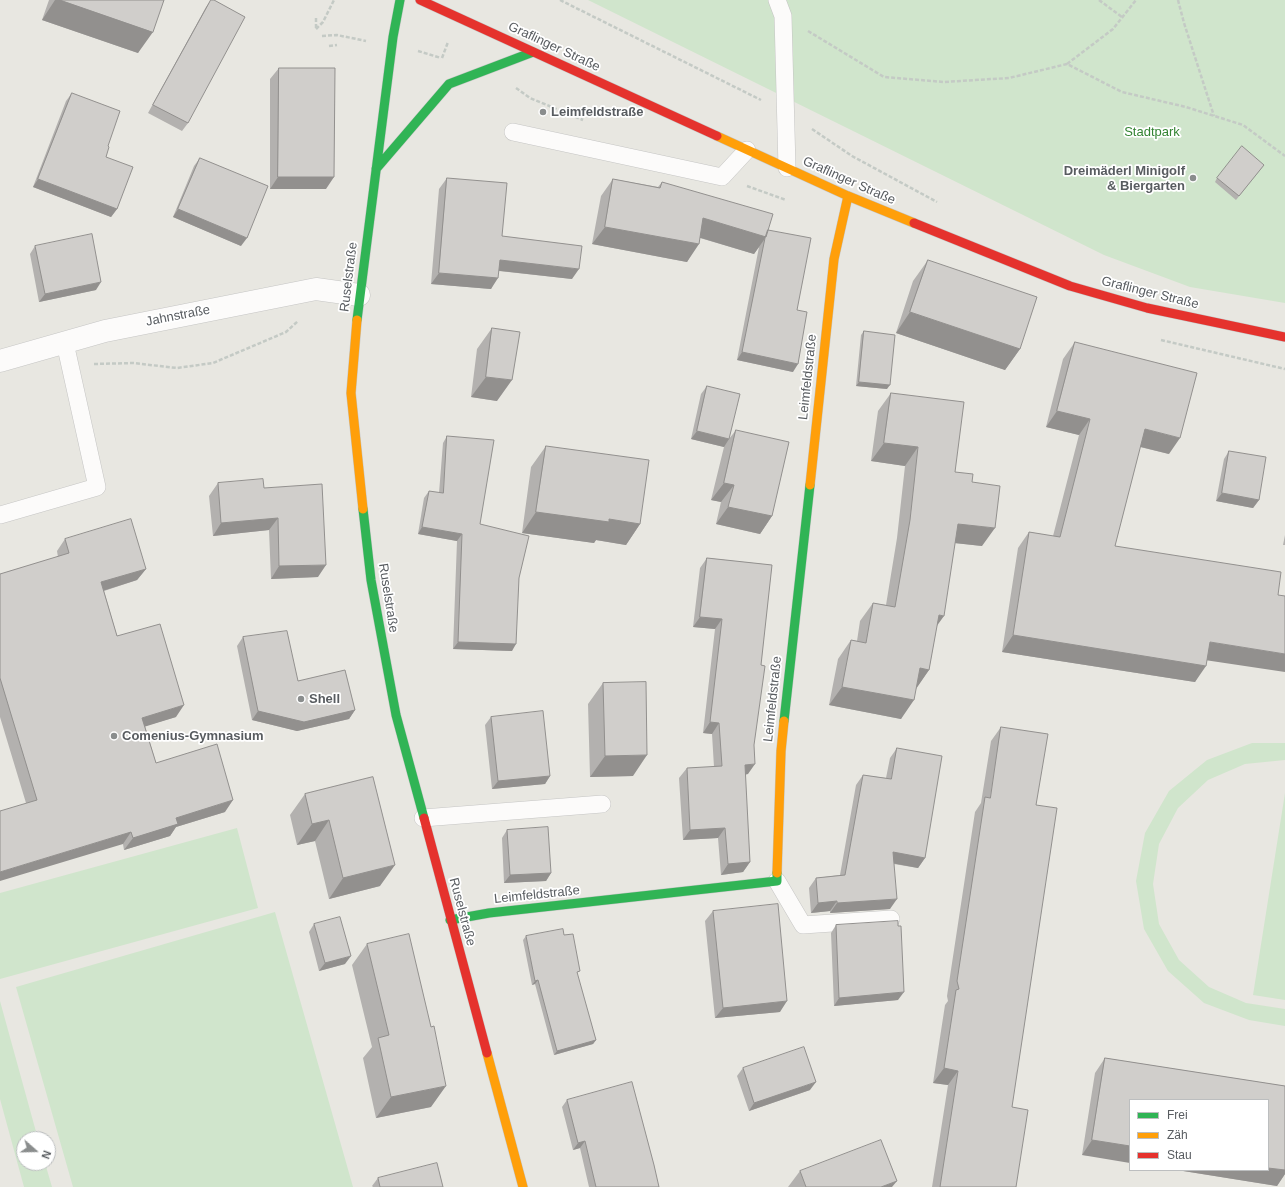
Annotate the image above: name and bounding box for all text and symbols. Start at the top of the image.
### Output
street label: Graflinger Straße [506,19,602,75]
place label: Leimfeldstraße [551,104,643,120]
marker: Leimfeldstraße [538,107,548,117]
park label: Stadtpark [1124,124,1180,140]
street label: Graflinger Straße [800,154,898,208]
place label: Dreimäderl Minigolf & Biergarten [1064,163,1185,194]
marker: Dreimäderl Minigolf & Biergarten [1188,173,1198,183]
street label: Ruselstraße [337,241,361,313]
street label: Graflinger Straße [1100,273,1200,313]
street label: Jahnstraße [145,302,211,330]
street label: Leimfeldstraße [796,333,820,421]
street label: Ruselstraße [375,562,401,634]
street label: Leimfeldstraße [761,655,785,743]
place label: Shell [309,691,340,707]
marker: Shell [296,694,306,704]
place label: Comenius-Gymnasium [122,728,264,744]
marker: Comenius-Gymnasium [109,731,119,741]
street label: Ruselstraße [445,876,479,948]
street label: Leimfeldstraße [493,883,581,907]
legend [1129,1099,1269,1171]
text: Frei [1167,1108,1188,1122]
text: Zäh [1167,1128,1188,1142]
north arrow [16,1131,56,1171]
text: Stau [1167,1148,1192,1162]
text: N [39,1149,53,1161]

